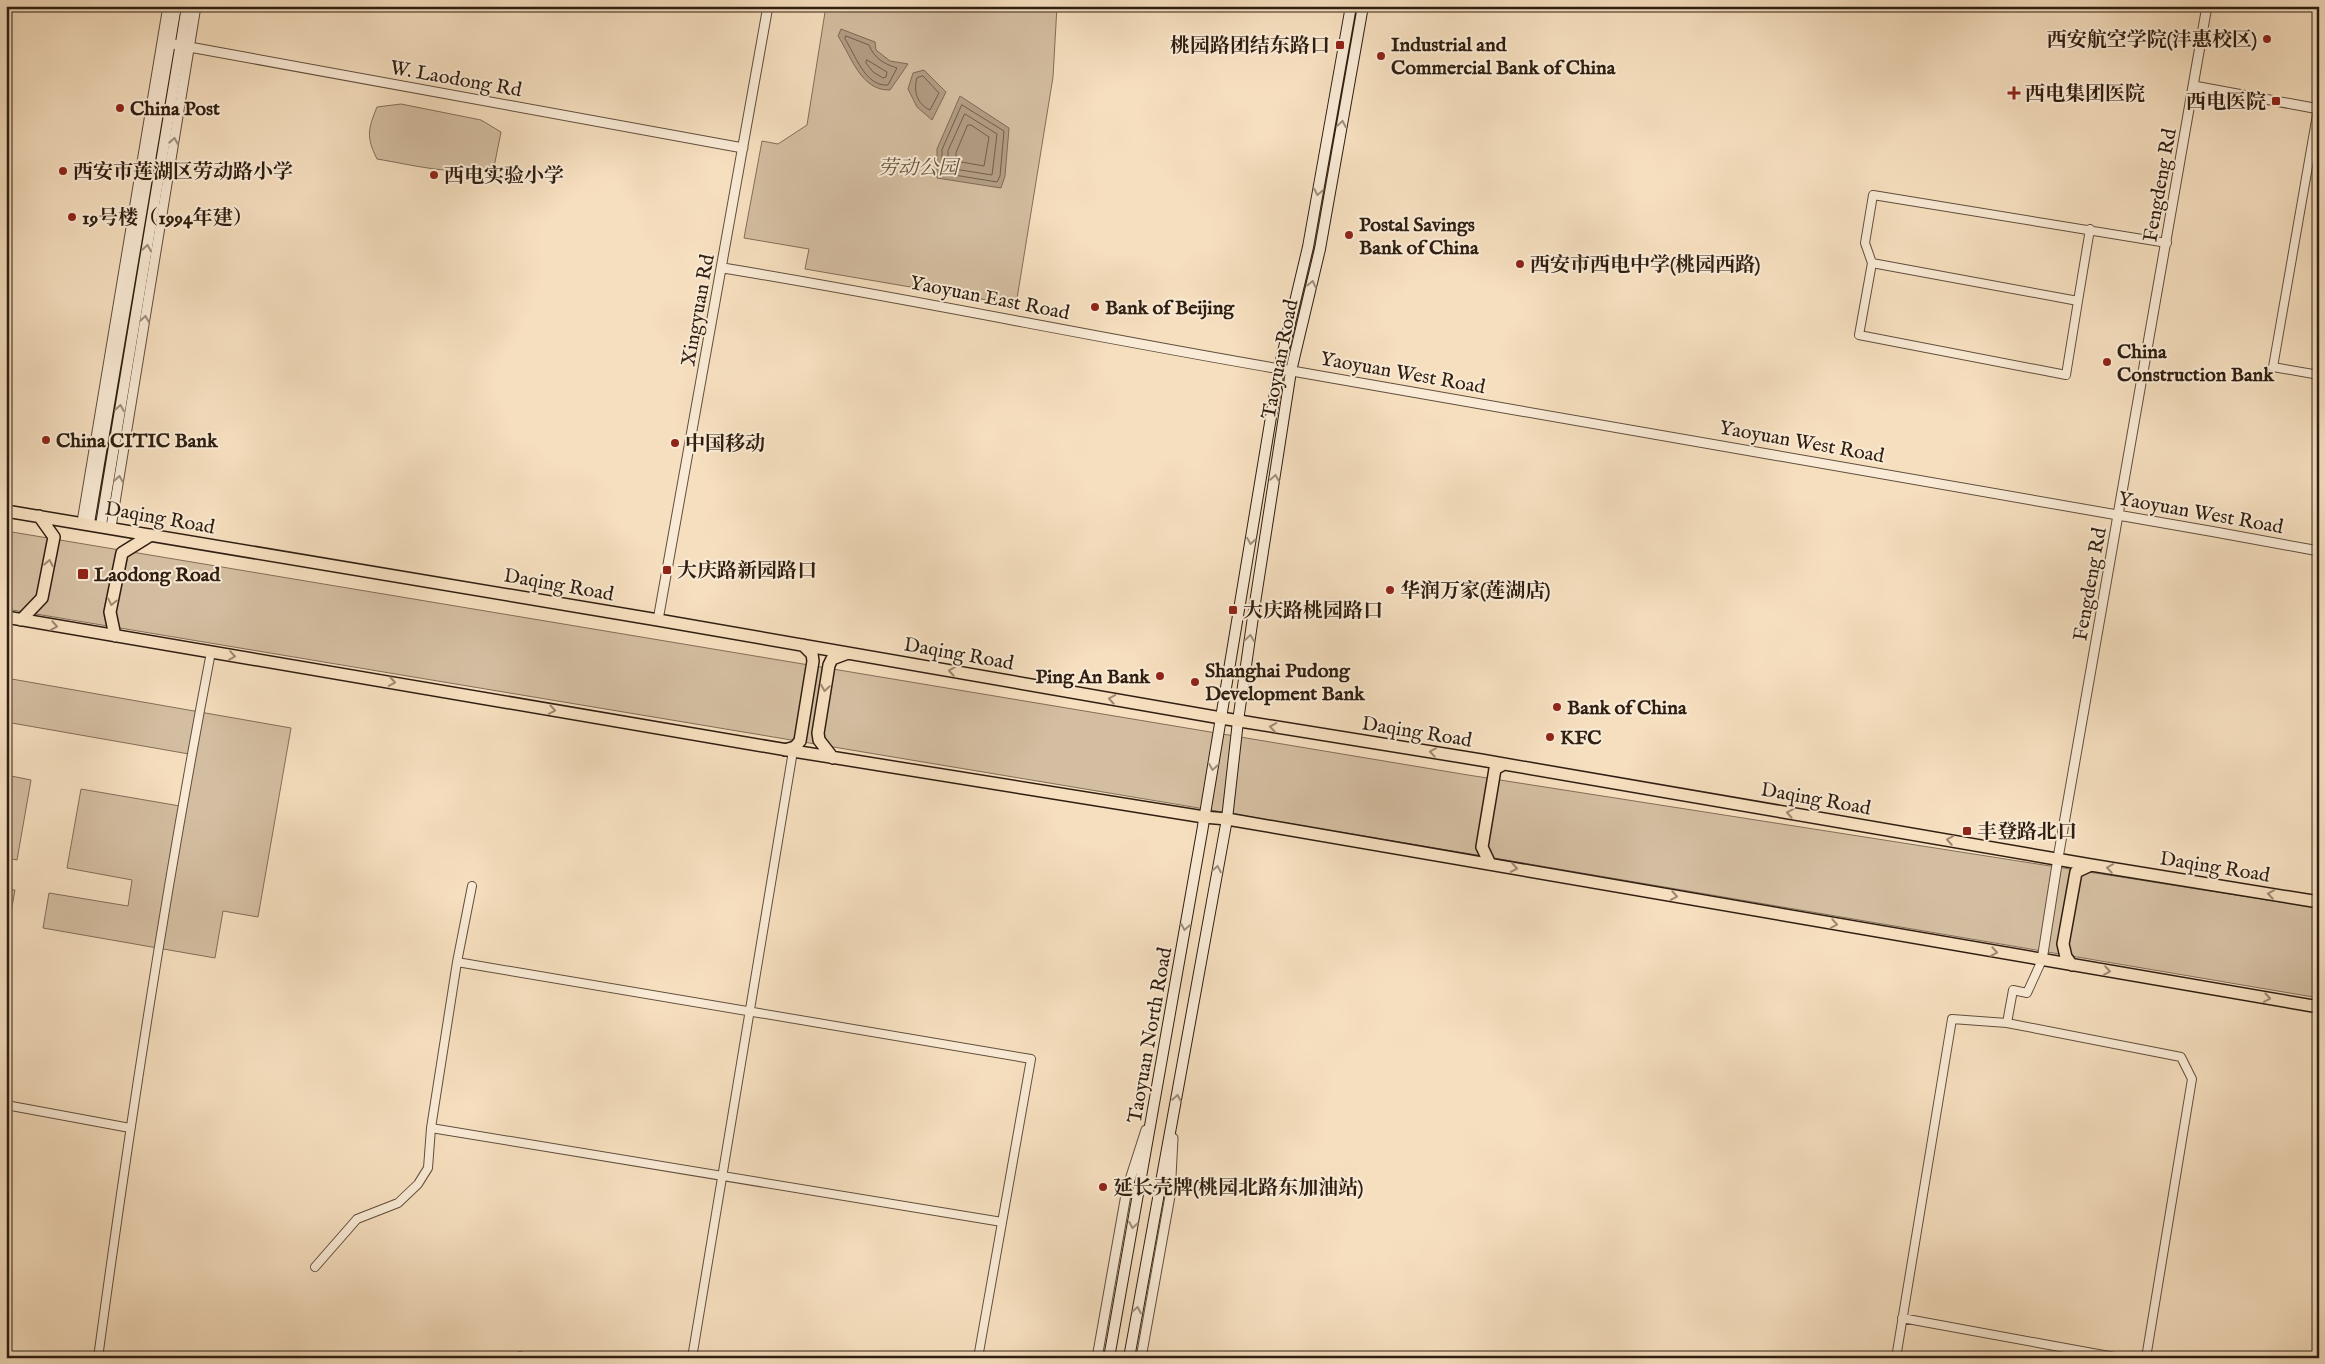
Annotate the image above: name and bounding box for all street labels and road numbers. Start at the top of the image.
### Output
street label: W. Laodong Rd [388,56,524,103]
street label: Fengdeng Rd [2138,126,2183,244]
street label: Xingyuan Rd [676,252,721,368]
street label: Yaoyuan East Road [908,271,1072,326]
street label: Taoyuan Road [1257,297,1304,421]
street label: Yaoyuan West Road [1318,347,1487,400]
street label: Yaoyuan West Road [1717,416,1886,469]
street label: Yaoyuan West Road [2116,487,2285,540]
street label: Daqing Road [103,497,217,540]
street label: Fengdeng Rd [2068,525,2113,643]
street label: Daqing Road [502,564,616,607]
street label: Daqing Road [902,633,1016,676]
street label: Daqing Road [1360,711,1474,754]
street label: Daqing Road [1759,778,1873,821]
street label: Daqing Road [2158,846,2272,889]
street label: Taoyuan North Road [1123,945,1178,1125]

